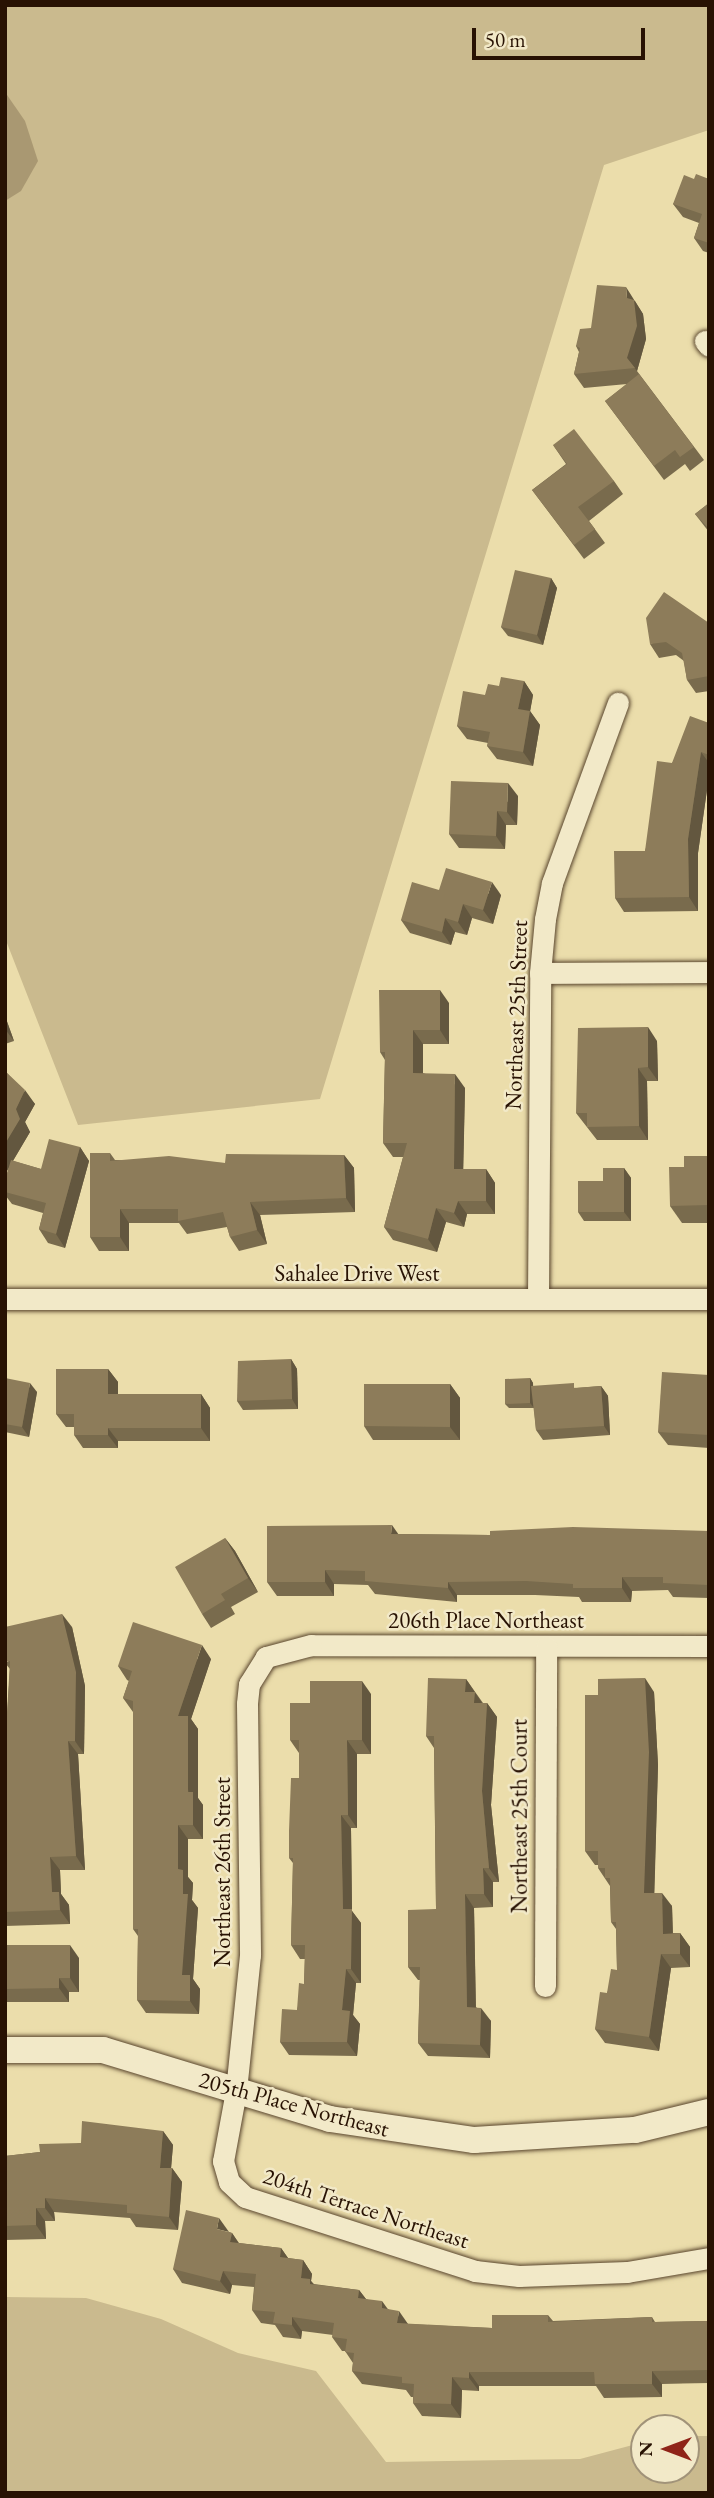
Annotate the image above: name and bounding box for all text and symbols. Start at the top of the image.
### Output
scale bar [476,14,649,58]
text: 50 m [485,26,526,53]
street label: Northeast 25th Street [499,920,533,1110]
street label: Sahalee Drive West [275,1259,439,1287]
street label: 206th Place Northeast [388,1606,584,1634]
street label: Northeast 25th Court [505,1719,533,1913]
street label: Northeast 26th Street [208,1777,236,1967]
street label: 205th Place Northeast [196,2065,392,2143]
street label: 204th Terrace Northeast [260,2162,472,2254]
north arrow [630,2414,700,2484]
text: N [633,2441,658,2457]

